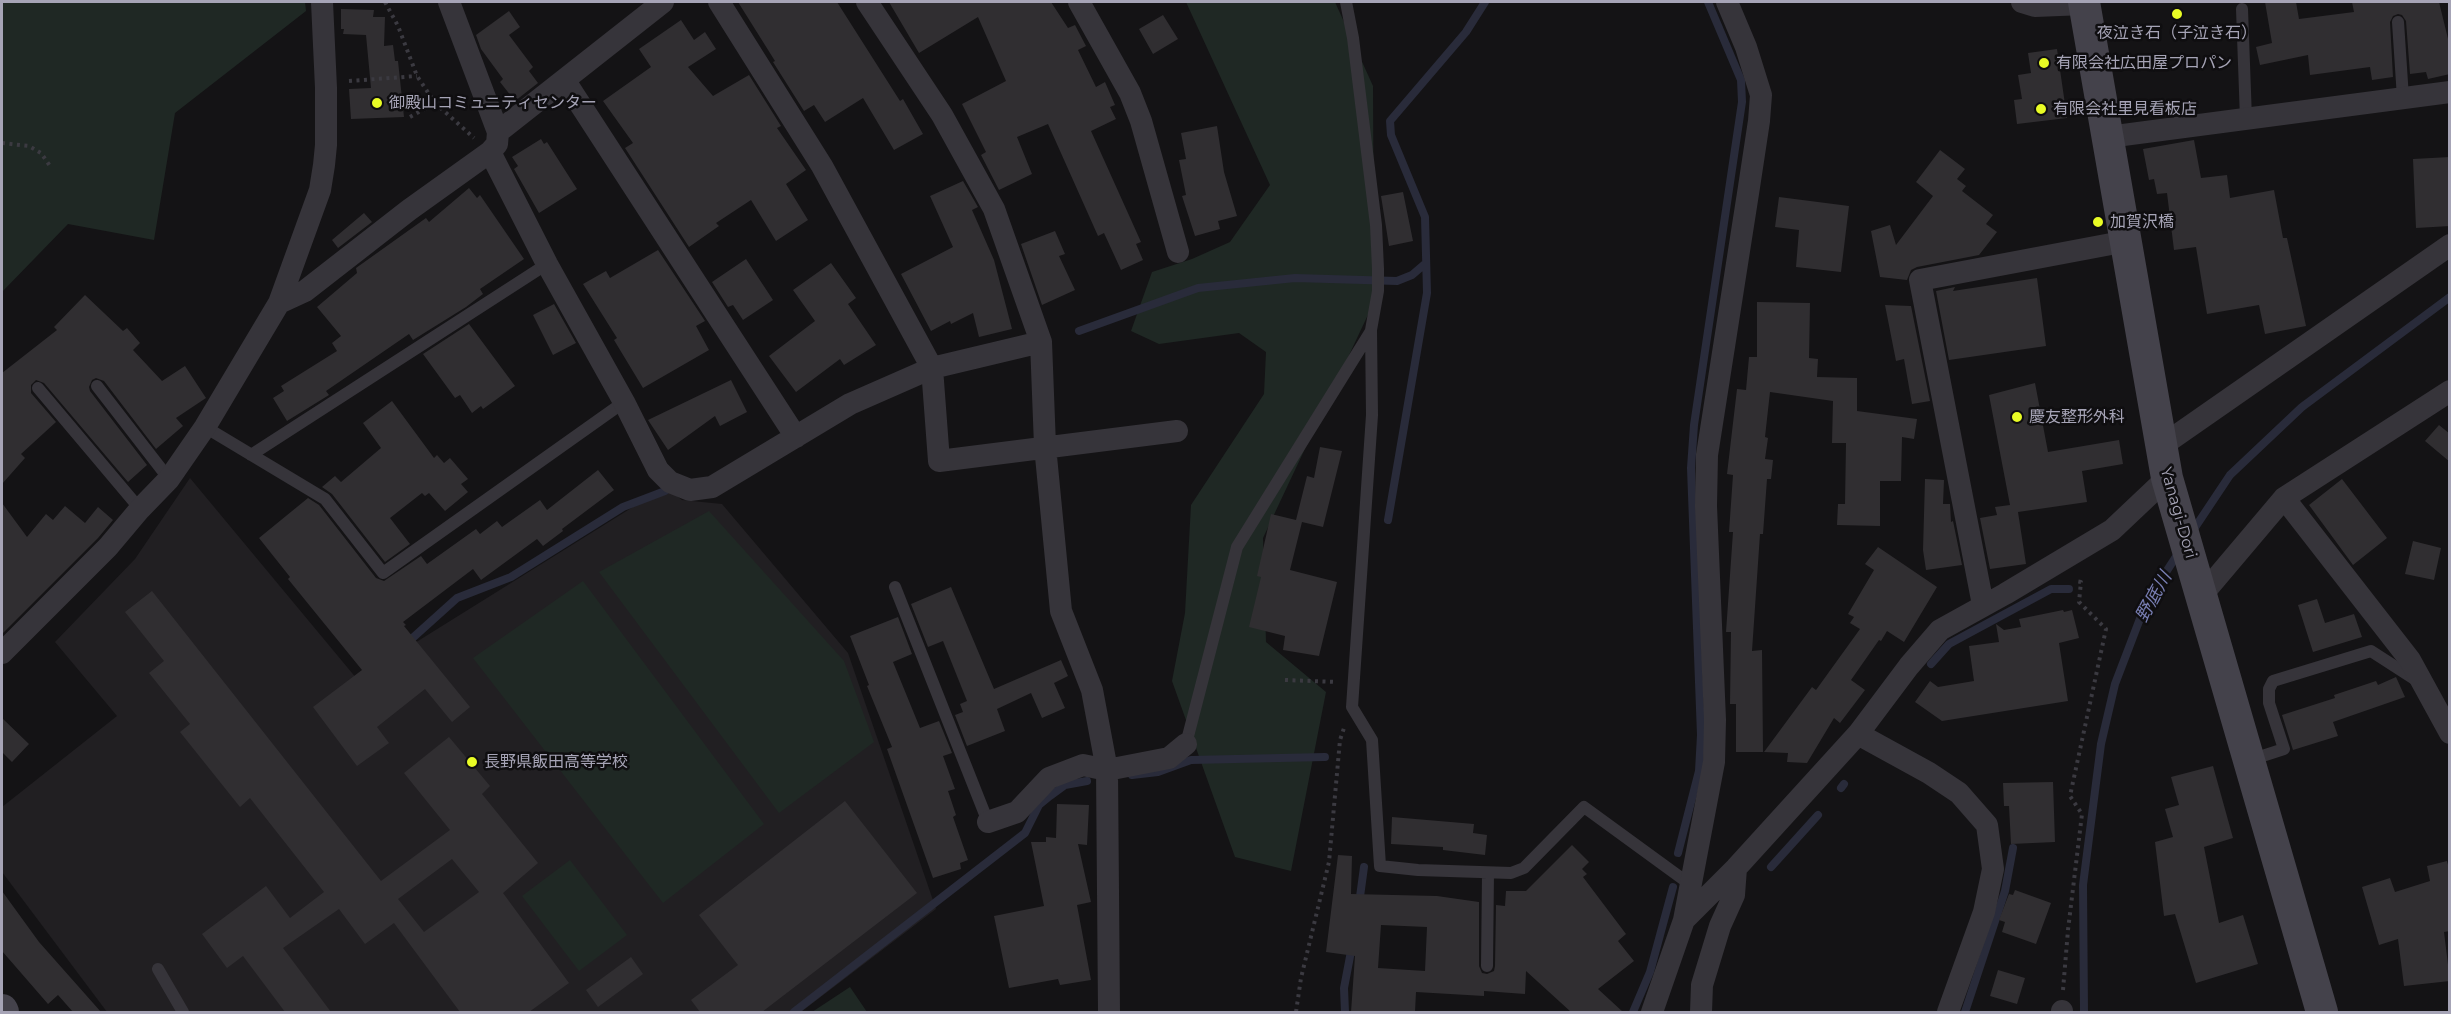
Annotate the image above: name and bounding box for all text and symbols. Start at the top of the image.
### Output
marker: 夜泣き石（子泣き石） [2170,7,2184,21]
place label: 夜泣き石（子泣き石） [2097,23,2257,43]
place label: 有限会社広田屋プロパン [2056,53,2232,73]
marker: 有限会社広田屋プロパン [2037,56,2051,70]
place label: 御殿山コミュニティセンター [389,93,597,113]
marker: 御殿山コミュニティセンター [370,96,384,110]
place label: 有限会社里見看板店 [2053,99,2197,119]
marker: 有限会社里見看板店 [2034,102,2048,116]
place label: 加賀沢橋 [2110,212,2174,232]
marker: 加賀沢橋 [2091,215,2105,229]
place label: 慶友整形外科 [2029,407,2125,427]
marker: 慶友整形外科 [2010,410,2024,424]
street label: Yanagi-Dori [2156,465,2200,561]
water label: 野底川 [2131,568,2177,626]
place label: 長野県飯田高等学校 [484,752,628,772]
marker: 長野県飯田高等学校 [465,755,479,769]

